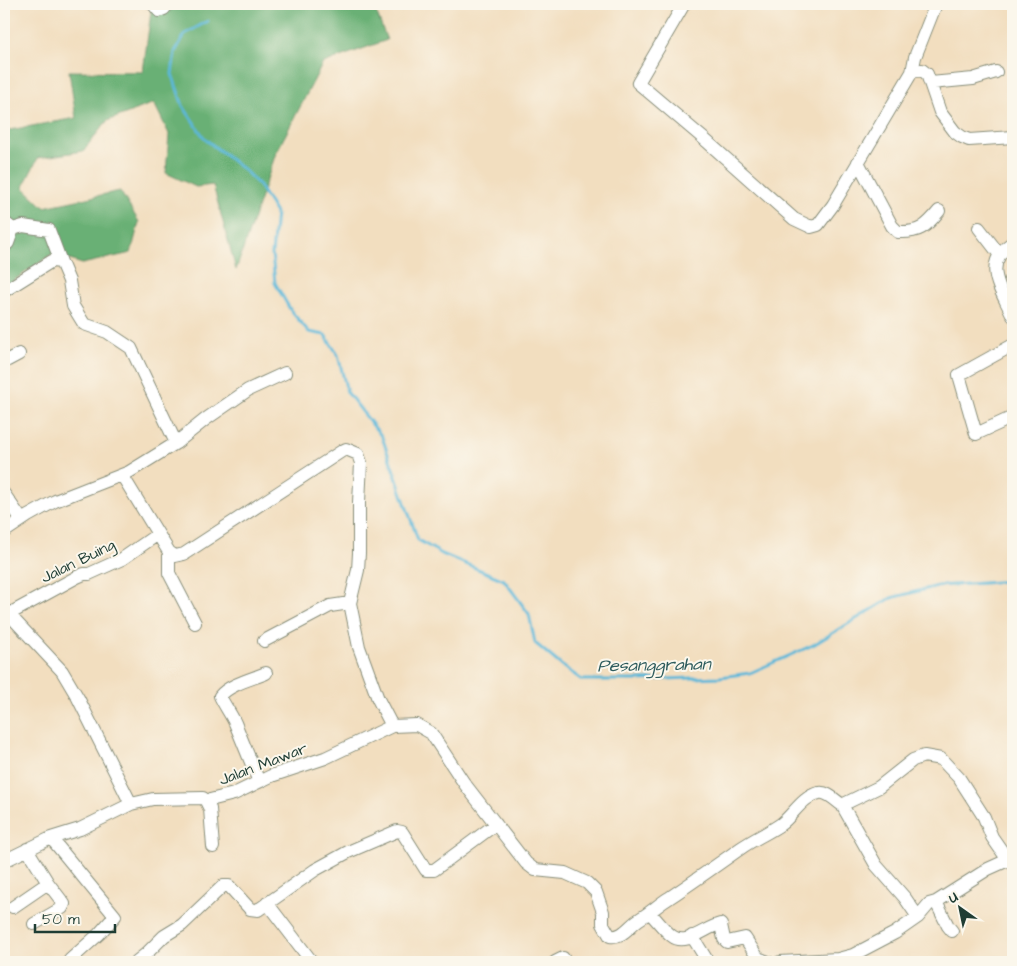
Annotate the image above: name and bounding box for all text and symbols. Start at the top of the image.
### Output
street label: Jalan Buing [37,534,119,589]
water label: Pesanggrahan [597,651,713,679]
street label: Jalan Mawar [216,737,310,791]
north arrow [934,884,984,934]
text: U [945,887,962,908]
scale bar [35,901,115,933]
text: 50 m [42,909,80,930]

